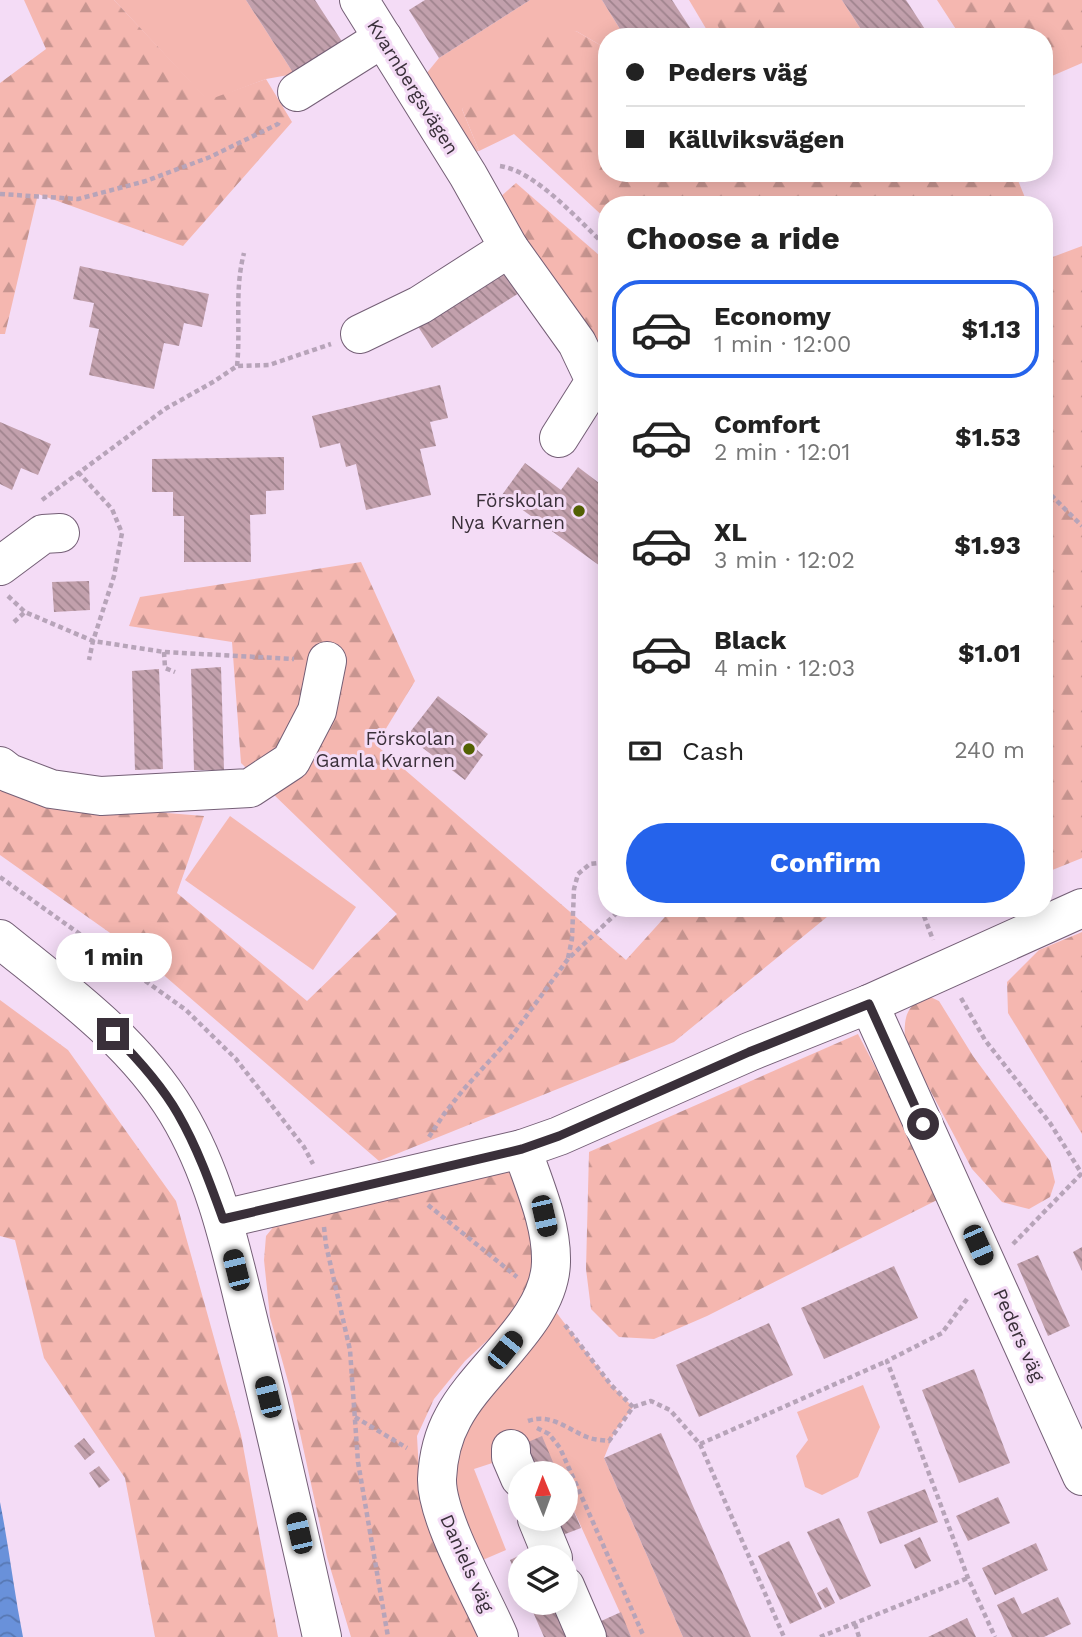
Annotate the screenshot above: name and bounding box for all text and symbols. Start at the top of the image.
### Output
street label: Kvarnbergsvägen [362,15,464,159]
text: Peders väg [668,57,807,87]
text: Källviksvägen [668,124,845,154]
text: Choose a ride [626,219,840,257]
icon: car [630,298,693,361]
text: Economy [714,301,831,331]
text: $1.13 [962,314,1021,344]
text: 1 min · 12:00 [714,331,851,358]
icon: car [630,406,693,469]
text: Comfort [714,409,820,439]
text: $1.53 [955,422,1021,452]
text: 2 min · 12:01 [714,439,850,466]
place label: Förskolan Nya Kvarnen [451,489,565,534]
marker: Förskolan Nya Kvarnen [571,503,587,519]
icon: car [630,514,693,577]
text: XL [714,517,747,547]
text: $1.93 [954,530,1021,560]
text: 3 min · 12:02 [714,547,855,574]
icon: car [630,622,693,685]
text: Black [714,625,786,655]
text: $1.01 [958,638,1021,668]
text: 4 min · 12:03 [714,655,855,682]
place label: Förskolan Gamla Kvarnen [316,727,455,772]
icon: cash [626,732,664,770]
text: Cash [682,736,744,766]
text: 240 m [954,737,1025,764]
marker: Förskolan Gamla Kvarnen [461,741,477,757]
button: Confirm [626,823,1025,903]
callout: 1 min [55,932,171,982]
text: 1 min [84,944,144,971]
route end [97,1018,129,1050]
route start [907,1108,939,1140]
car [530,1193,559,1239]
car [960,1222,997,1268]
car [221,1247,252,1293]
street label: Peders väg [988,1285,1050,1386]
car [484,1327,527,1373]
car [253,1374,284,1420]
north arrow [508,1461,578,1531]
map controls [508,1461,578,1615]
car [285,1510,314,1556]
street label: Daniels väg [435,1511,499,1616]
button: layers [508,1545,578,1615]

